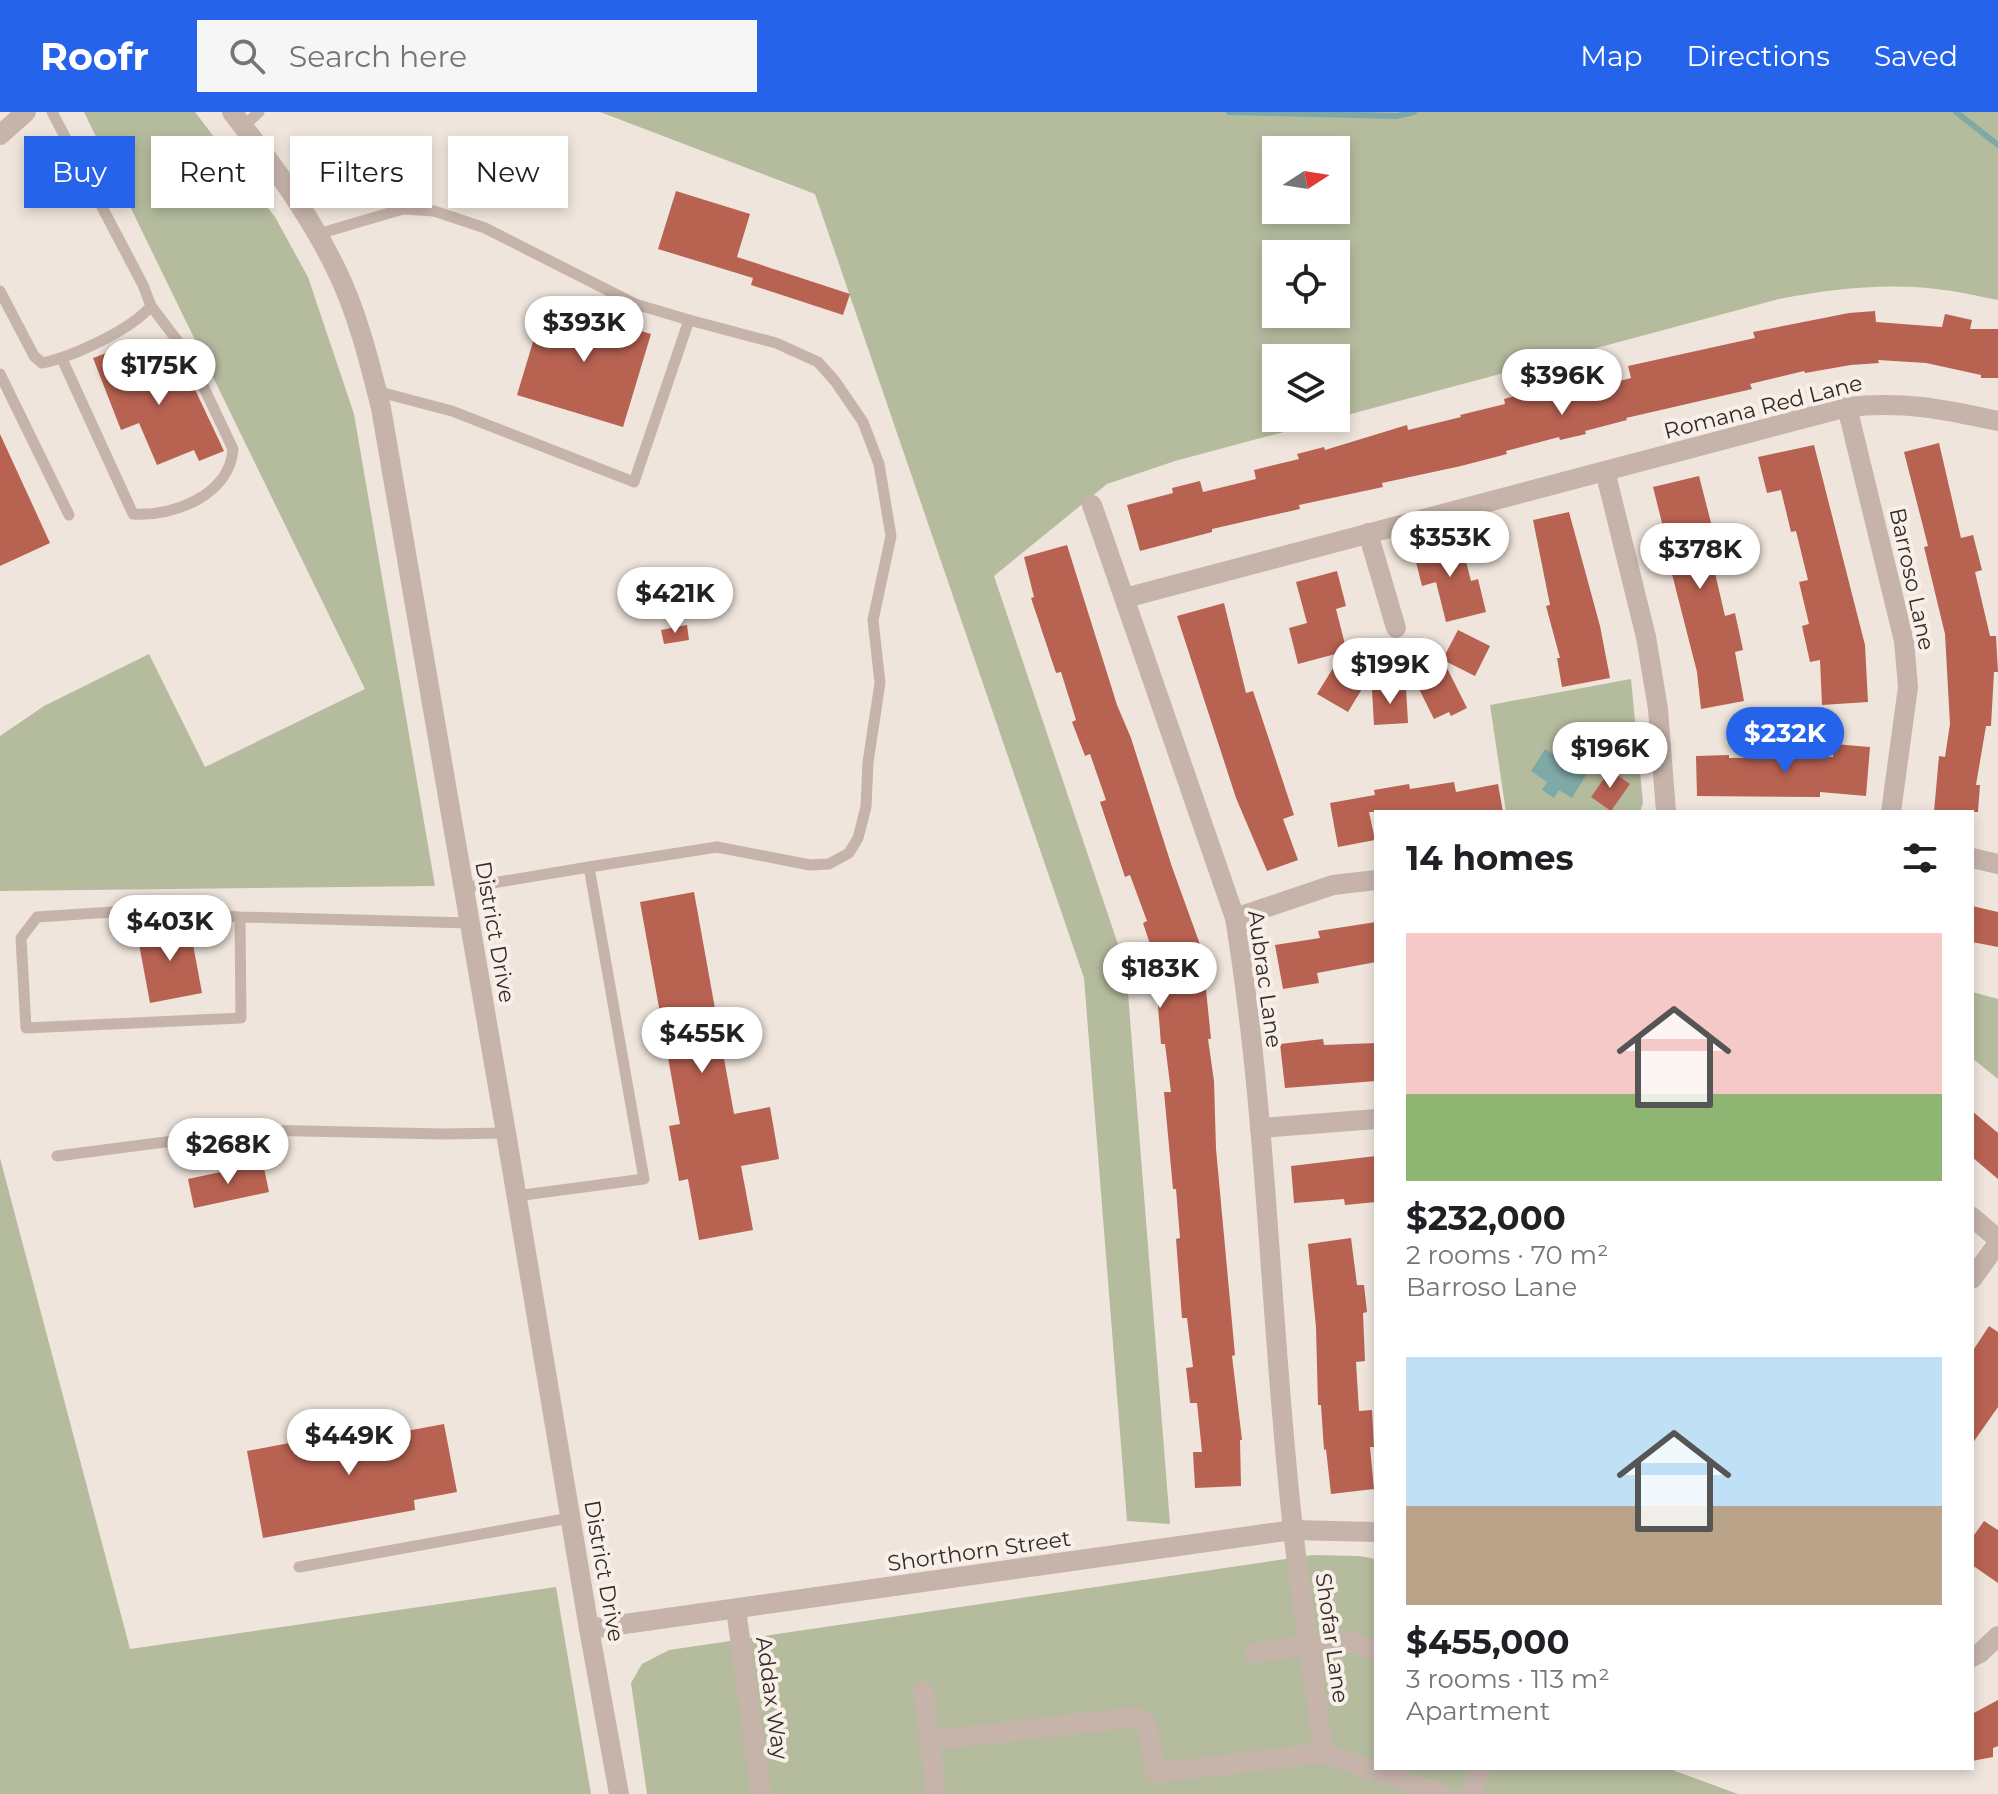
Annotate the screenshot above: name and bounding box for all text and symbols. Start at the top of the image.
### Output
search box [197,20,757,92]
text: Roofr [40,33,149,80]
icon: search [225,34,269,78]
text: Search here [289,38,467,75]
text: Map [1580,39,1642,73]
text: Directions [1686,39,1830,73]
text: Saved [1874,39,1958,73]
chip: Buy [24,136,135,208]
chip: Rent [151,136,274,208]
chip: Filters [290,136,432,208]
chip: New [448,136,568,208]
north arrow [1262,136,1350,224]
map controls [1262,136,1350,432]
button: locate [1262,240,1350,328]
pin: $393K [528,296,640,364]
text: $393K [543,306,625,338]
pin: $175K [103,339,215,407]
button: layers [1262,344,1350,432]
text: $175K [121,349,197,381]
pin: $396K [1506,349,1618,417]
text: $396K [1520,359,1604,391]
street label: Romana Red Lane [1661,369,1865,445]
street label: Barroso Lane [1884,505,1940,653]
pin: $353K [1394,511,1506,579]
text: $353K [1409,521,1491,553]
pin: $378K [1644,523,1756,591]
text: $378K [1658,533,1742,565]
pin: $421K [619,567,731,635]
text: $421K [635,577,715,609]
pin: $199K [1334,638,1446,706]
text: $199K [1351,648,1429,680]
pin: $232K [1729,707,1841,775]
text: $232K [1744,717,1826,749]
pin: $196K [1554,722,1666,790]
text: $196K [1571,732,1649,764]
icon: filters [1898,836,1942,880]
text: 14 homes [1406,837,1574,879]
street label: District Drive [469,859,521,1005]
pin: $403K [114,895,226,963]
text: $403K [127,905,213,937]
street label: Aubrac Lane [1242,909,1288,1049]
pin: $183K [1104,942,1216,1010]
text: $183K [1121,952,1199,984]
icon: home [1602,985,1746,1129]
pin: $455K [646,1007,758,1075]
text: $455K [660,1017,744,1049]
pin: $268K [172,1118,284,1186]
text: $268K [186,1128,270,1160]
text: $232,000 [1406,1197,1566,1239]
text: 2 rooms · 70 m² [1406,1239,1608,1271]
text: Barroso Lane [1406,1271,1577,1303]
pin: $449K [293,1409,405,1477]
icon: home [1602,1409,1746,1553]
text: $449K [305,1419,393,1451]
street label: District Drive [578,1498,630,1644]
street label: Shorthorn Street [886,1525,1072,1577]
street label: Shofar Lane [1310,1571,1354,1705]
text: $455,000 [1406,1621,1569,1663]
street label: Addax Way [750,1635,794,1761]
text: 3 rooms · 113 m² [1406,1663,1610,1695]
text: Apartment [1406,1695,1550,1727]

